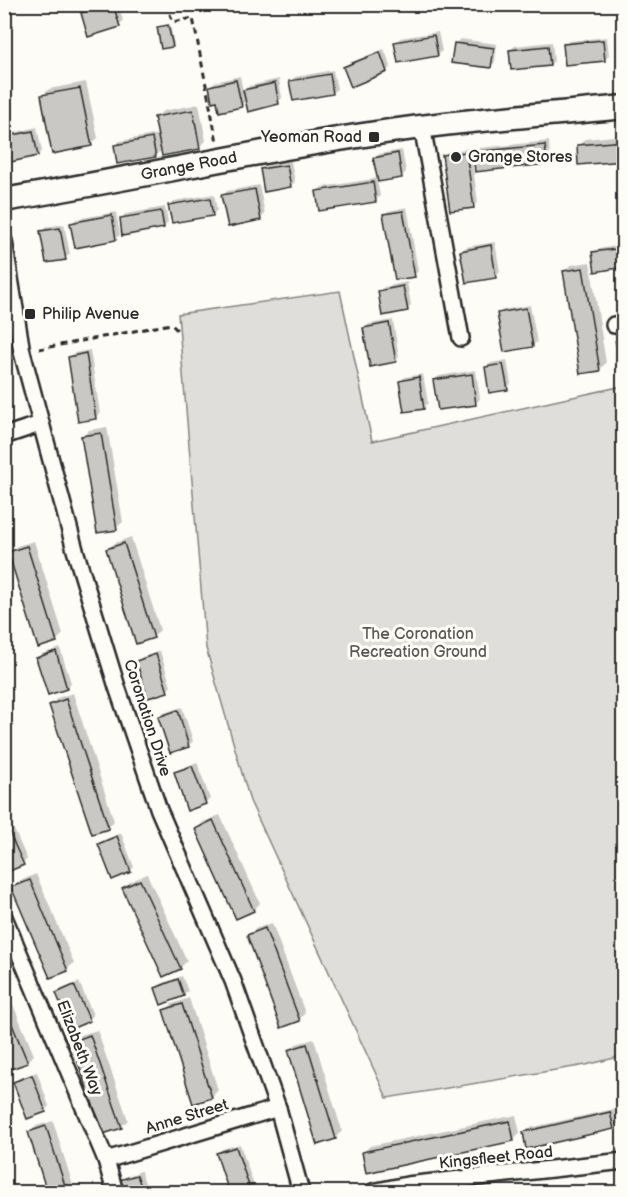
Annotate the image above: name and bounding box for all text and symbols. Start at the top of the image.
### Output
place label: Yeoman Road [260,128,362,147]
marker: Yeoman Road [367,130,381,144]
street label: Grange Road [139,148,239,185]
place label: Grange Stores [468,148,572,167]
marker: Grange Stores [449,150,463,164]
place label: Philip Avenue [42,305,140,324]
marker: Philip Avenue [23,307,37,321]
park label: The Coronation Recreation Ground [349,625,487,662]
street label: Coronation Drive [119,657,175,779]
street label: Elizabeth Way [52,998,106,1099]
street label: Anne Street [143,1095,231,1139]
street label: Kingsfleet Road [438,1143,554,1173]

